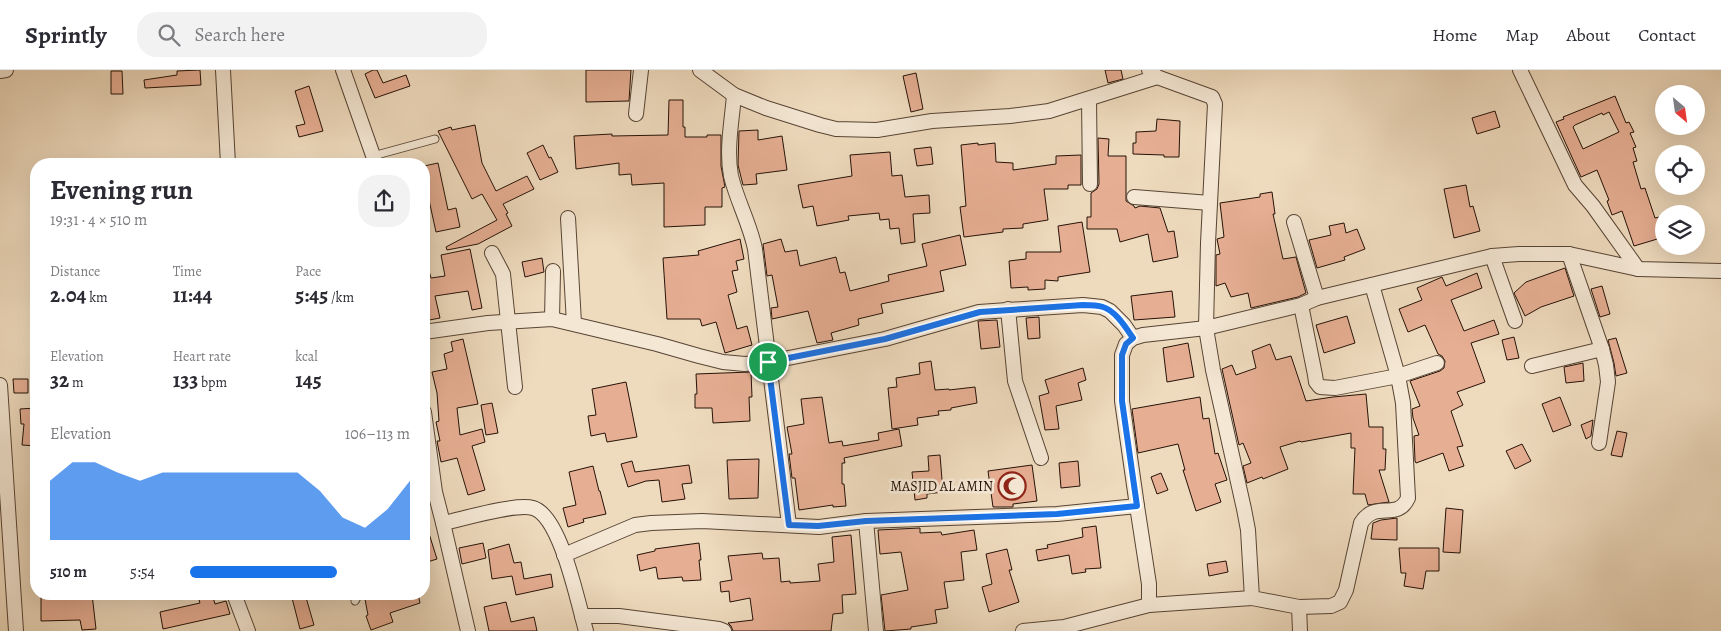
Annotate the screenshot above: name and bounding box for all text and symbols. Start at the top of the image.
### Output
search box [137,12,487,57]
text: Sprintly [25,19,107,51]
icon: search [155,21,183,49]
text: Search here [195,22,285,48]
text: Home [1432,23,1477,47]
text: Map [1505,23,1538,47]
text: About [1566,23,1610,47]
text: Contact [1638,23,1696,47]
north arrow [1655,85,1705,135]
map controls [1655,85,1705,255]
button: locate [1655,145,1705,195]
text: Evening run [50,171,193,209]
button: share [358,175,410,227]
button: layers [1655,205,1705,255]
text: 19:31 · 4 × 510 m [50,209,147,231]
text: Distance [50,262,100,281]
text: Time [173,262,202,281]
text: Pace [295,262,321,281]
text: 2.04 [50,281,86,309]
text: 11:44 [173,281,212,309]
text: 5:45 [295,281,328,309]
text: km [86,288,108,307]
text: /km [328,288,354,307]
pin [747,341,789,383]
text: Elevation [50,347,104,366]
text: Heart rate [173,347,231,366]
text: kcal [295,347,318,366]
icon: arrive [754,348,782,376]
text: 32 [50,366,69,394]
text: 133 [173,366,198,394]
text: 145 [295,366,322,394]
text: m [69,373,84,392]
text: bpm [198,373,227,392]
text: Elevation [50,423,111,445]
text: 106–113 m [345,423,410,445]
mosque icon: MASJID AL AMIN [997,471,1027,501]
place label: MASJID AL AMIN [890,477,993,496]
text: 510 m [50,561,87,583]
text: 5:54 [130,561,155,583]

